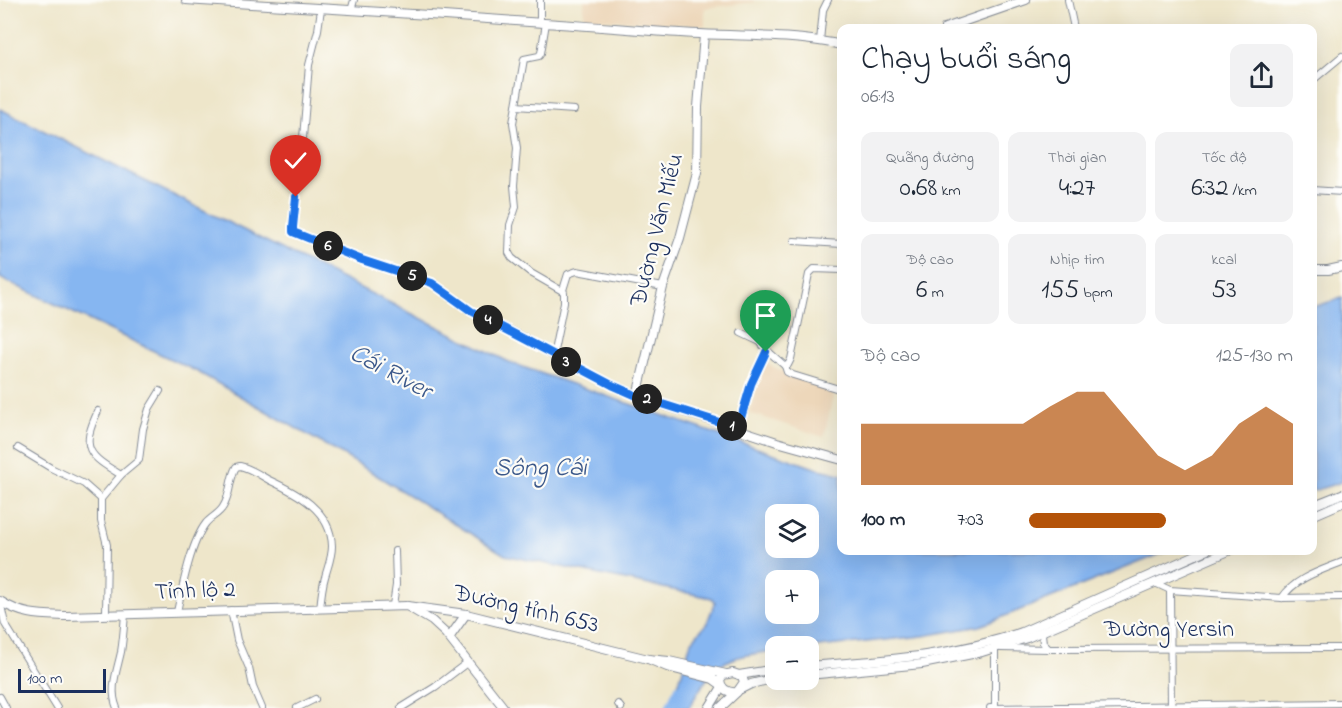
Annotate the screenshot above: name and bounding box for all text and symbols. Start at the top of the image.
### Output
text: Chạy buổi sáng [861,36,1071,84]
button: share [1230,44,1293,107]
text: 06:13 [861,83,895,112]
pin [270,135,321,197]
icon: check [279,144,312,177]
text: Quãng đường [886,146,974,170]
text: Thời gian [1048,146,1106,170]
text: Tốc độ [1202,146,1246,170]
street label: Đường Văn Miếu [622,150,694,311]
text: 0.68 [899,170,937,208]
text: 4:27 [1059,170,1095,208]
text: 6:32 [1191,170,1228,208]
text: km [937,179,961,203]
text: /km [1228,179,1257,203]
pin: 6 [313,231,343,261]
text: 6 [324,234,332,258]
text: Độ cao [906,248,954,272]
text: Nhịp tim [1050,248,1104,272]
text: kcal [1211,248,1237,272]
pin: 5 [397,261,427,291]
text: 5 [407,264,417,288]
text: 6 [916,272,928,310]
text: 155 [1041,272,1079,310]
text: 53 [1211,272,1237,310]
text: m [928,281,944,305]
text: bpm [1079,281,1113,305]
pin [740,290,791,352]
icon: arrive [749,299,782,332]
pin: 4 [473,305,503,335]
text: 4 [485,308,491,332]
water label: Cái River [342,336,440,412]
text: Độ cao [861,342,921,371]
text: 125–130 m [1216,342,1293,371]
pin: 3 [551,347,581,377]
text: 3 [563,350,569,374]
pin: 2 [632,384,662,414]
text: 2 [643,387,651,411]
pin: 1 [717,411,747,441]
text: 1 [729,414,735,438]
water label: Sông Cái [493,450,589,488]
map controls [765,504,819,690]
button: layers [765,504,819,558]
text: 100 m [861,506,905,535]
text: 7:03 [957,506,984,535]
button: + [765,570,819,624]
street label: Tỉnh lộ 2 [154,573,236,611]
street label: Đường tỉnh 653 [449,576,602,644]
street label: Đường Yersin [1103,613,1234,648]
button: − [765,636,819,690]
scale bar [18,666,106,694]
text: 100 m [27,667,62,691]

